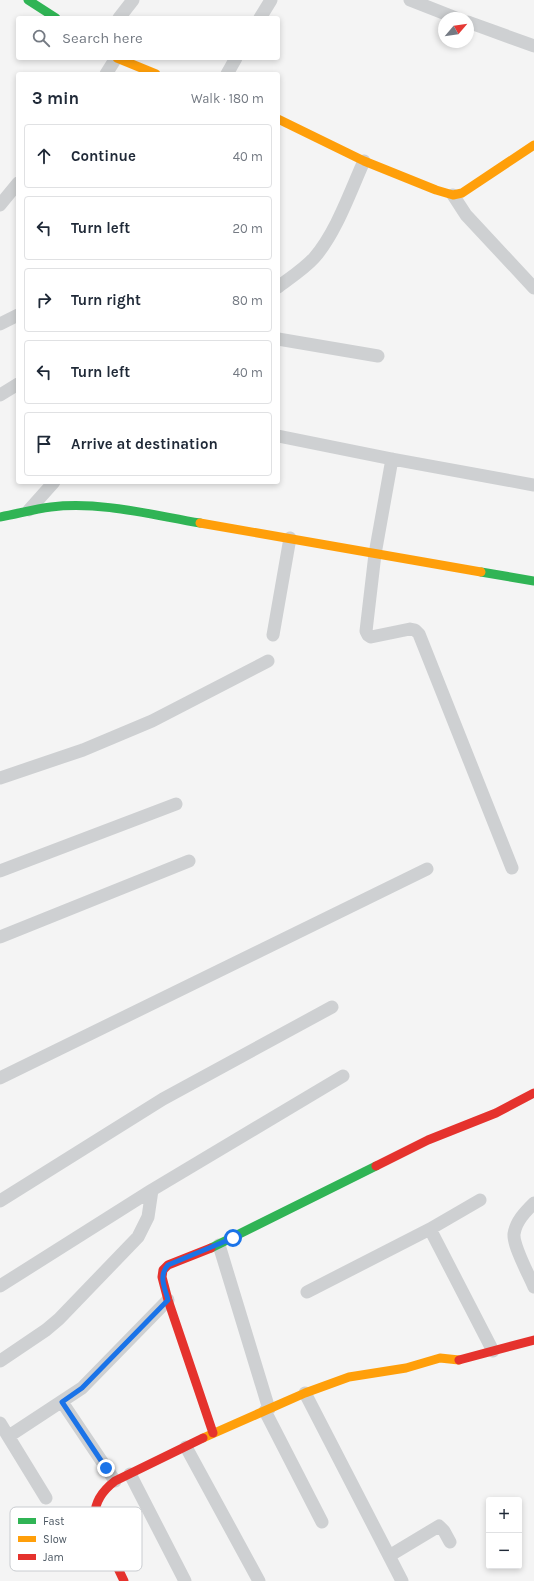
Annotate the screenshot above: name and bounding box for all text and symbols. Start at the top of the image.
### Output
north arrow [438,12,474,48]
search box [16,16,280,60]
icon: search [30,27,52,49]
text: Search here [62,29,143,47]
text: 3 min [32,88,79,108]
text: Walk · 180 m [191,91,264,106]
icon: ahead [33,145,55,167]
text: Continue [71,147,136,165]
text: 40 m [233,149,263,164]
icon: left [33,217,55,239]
text: Turn left [71,219,130,237]
text: 20 m [233,221,263,236]
icon: right [33,289,55,311]
text: Turn right [71,291,141,309]
text: 80 m [232,293,263,308]
icon: left [33,361,55,383]
text: Turn left [71,363,130,381]
text: 40 m [233,365,263,380]
icon: arrive [33,433,55,455]
text: Arrive at destination [71,435,218,453]
route start [224,1229,242,1247]
route end [97,1459,115,1477]
map controls [486,1497,522,1569]
button: + [486,1497,522,1533]
legend [10,1507,142,1571]
text: Fast [43,1515,64,1528]
text: Slow [43,1533,67,1546]
button: − [486,1533,522,1569]
text: Jam [43,1551,64,1564]

